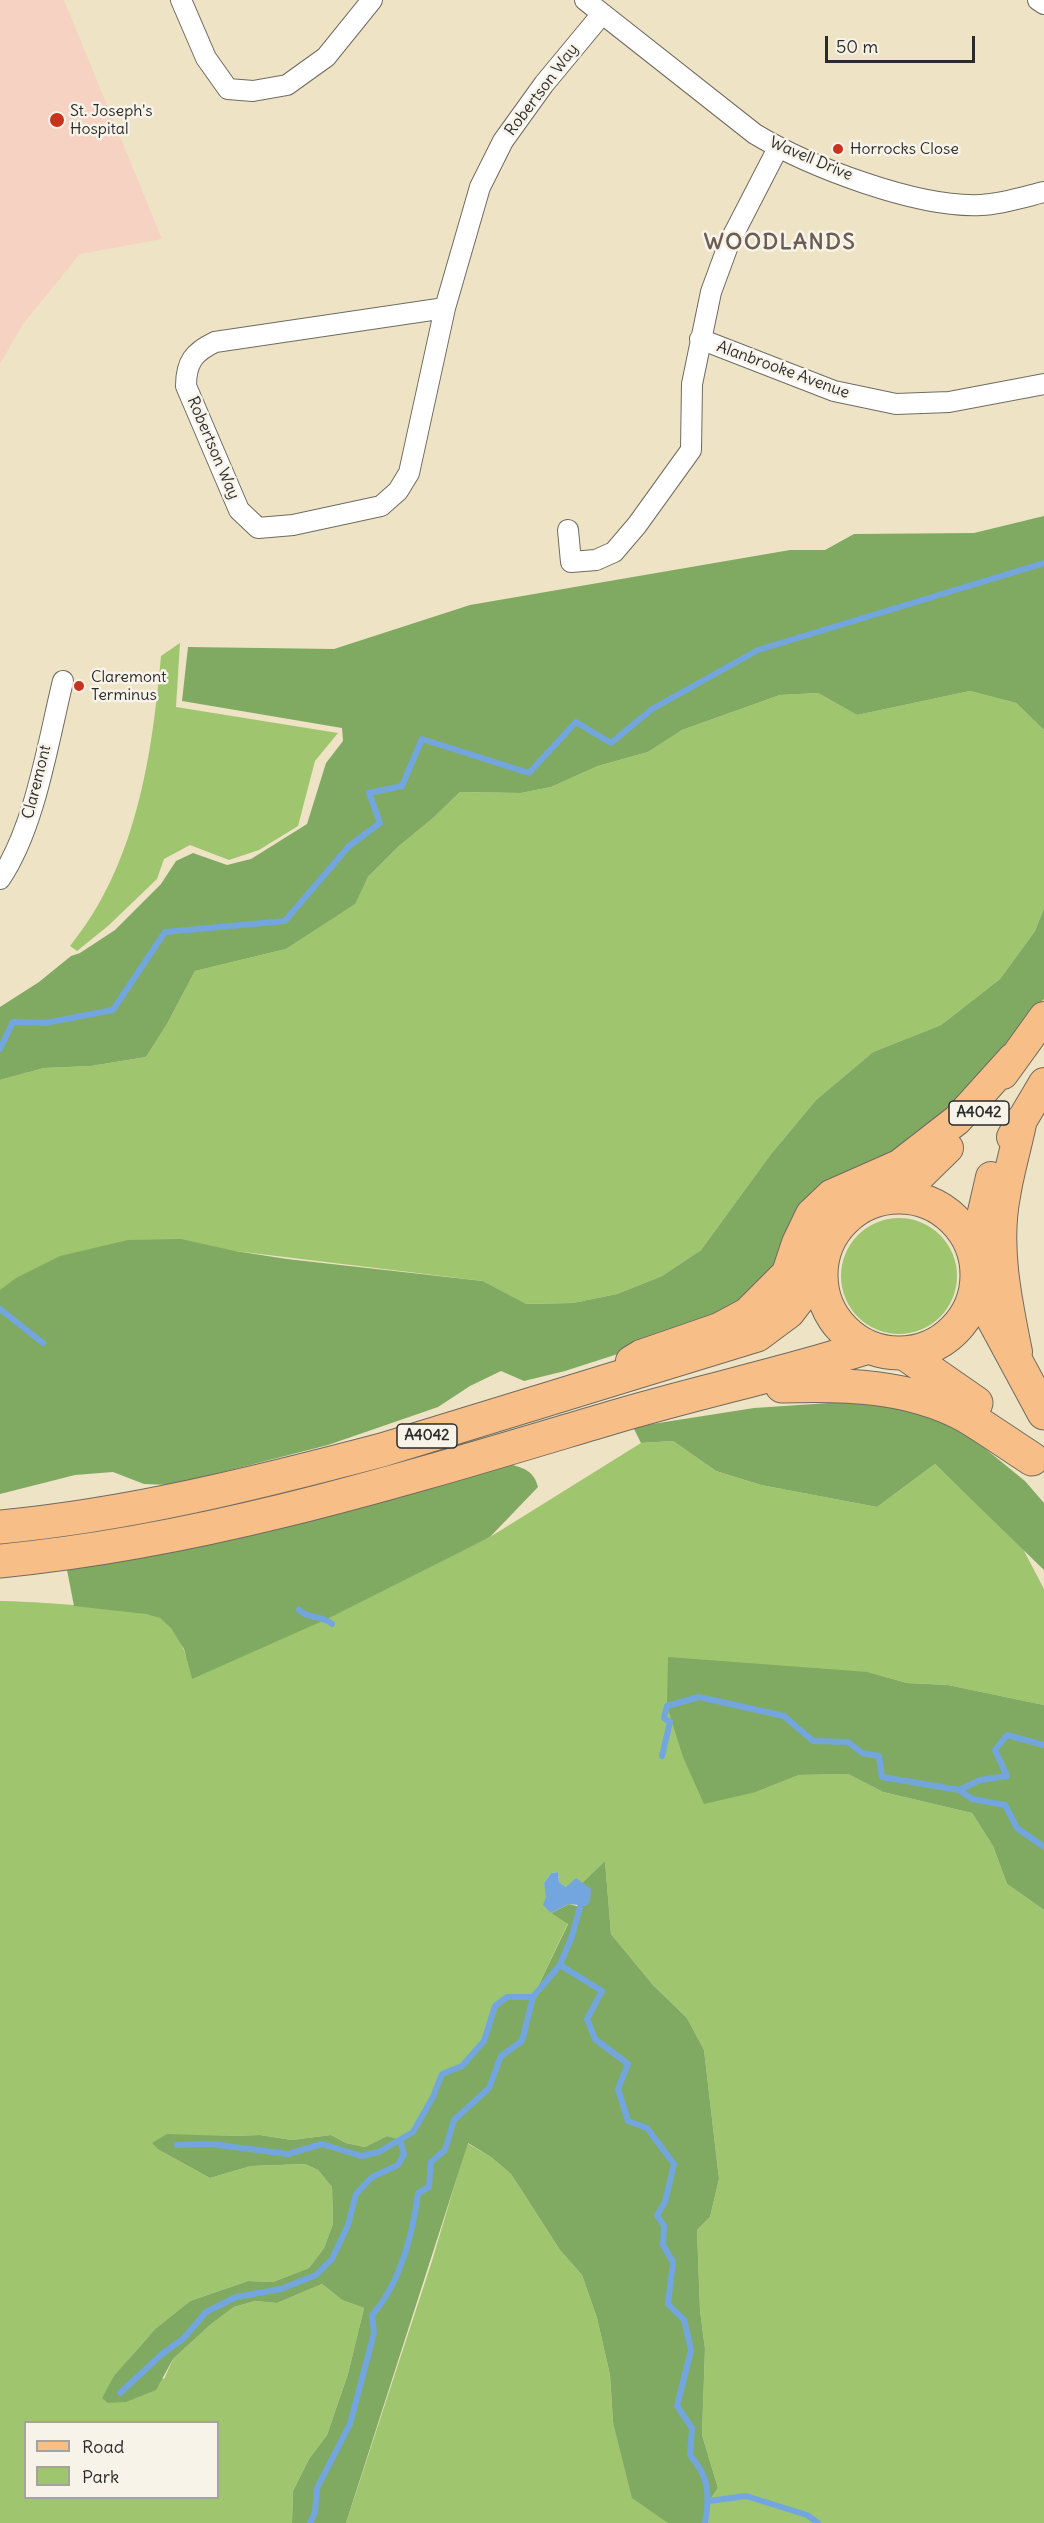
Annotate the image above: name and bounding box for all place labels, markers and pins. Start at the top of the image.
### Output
place label: St. Joseph's Hospital [70,101,153,139]
marker: St. Joseph's Hospital [48,111,66,129]
place label: Horrocks Close [850,139,959,159]
marker: Horrocks Close [831,142,845,156]
place label: Claremont Terminus [91,667,166,705]
marker: Claremont Terminus [72,679,86,693]

